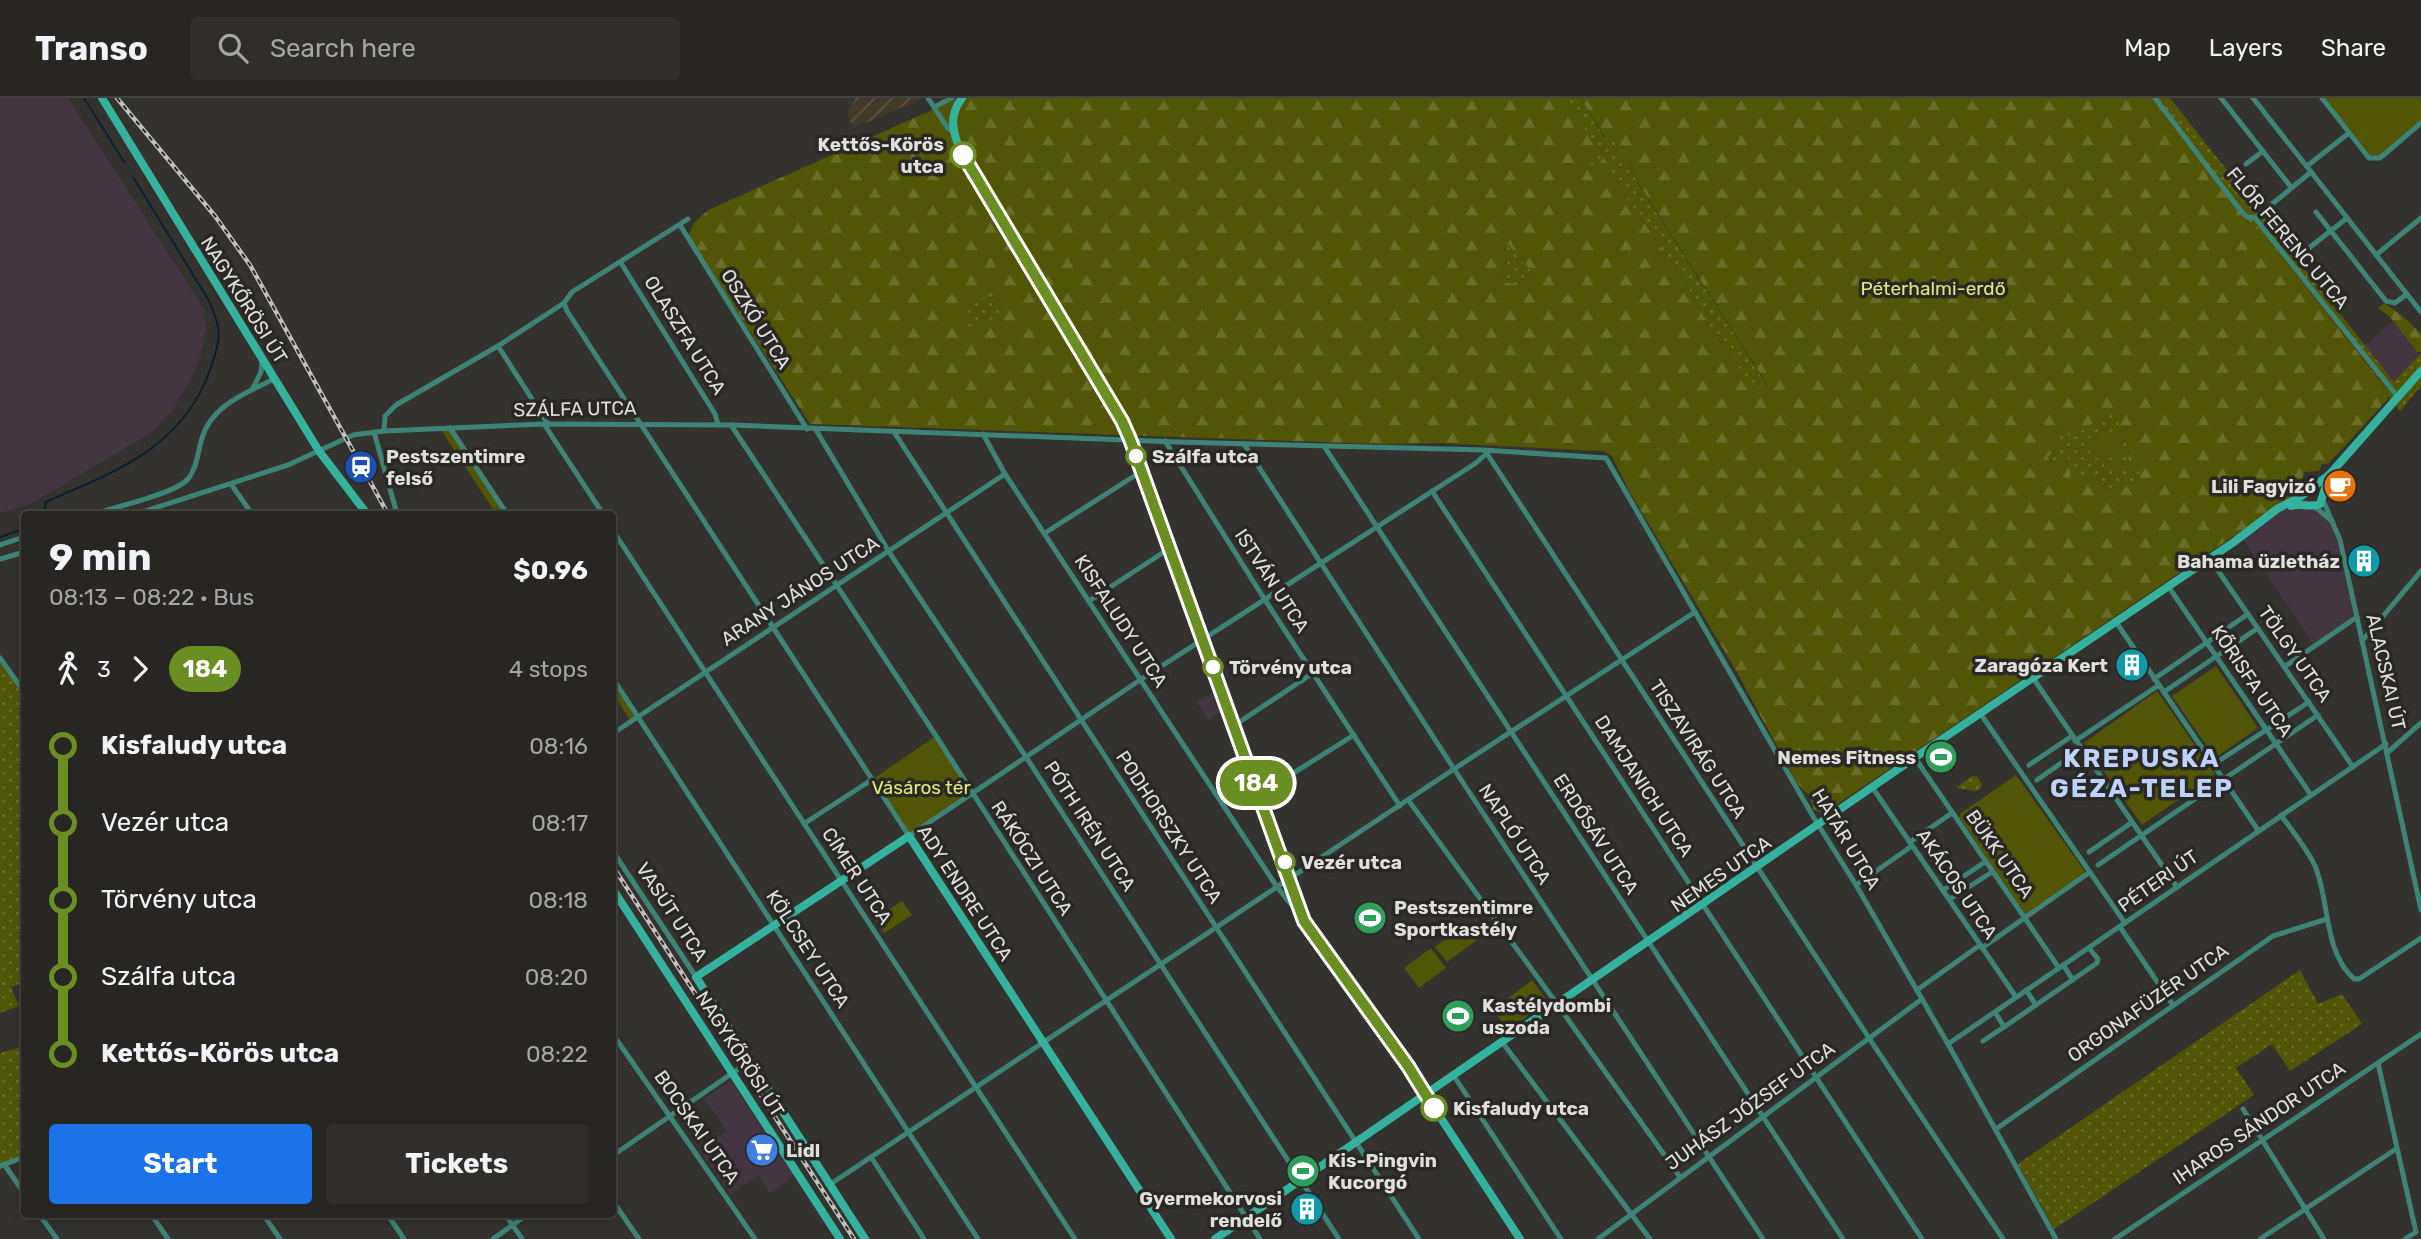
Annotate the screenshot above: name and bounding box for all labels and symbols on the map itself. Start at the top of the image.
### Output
place label: Kettős-Körös utca [818,133,944,178]
marker: Kettős-Körös utca [950,142,976,168]
street label: FLÓR FERENC UTCA [2222,162,2354,314]
street label: NAGYKŐRÖSI ÚT [196,232,292,368]
street label: OSZKÓ UTCA [716,265,796,373]
street label: OLASZFA UTCA [639,271,731,399]
park label: Péterhalmi-erdő [1860,277,2006,300]
street label: SZÁLFA UTCA [513,396,637,422]
place label: Pestszentimre felső [386,445,525,490]
place label: Szálfa utca [1152,445,1259,468]
marker: Szálfa utca [1126,446,1146,466]
station icon: Pestszentimre felső [342,448,380,486]
cafe icon: Lili Fagyizó [2321,467,2359,505]
place label: Lili Fagyizó [2211,475,2316,498]
street label: ISTVÁN UTCA [1230,525,1314,637]
street label: ARANY JÁNOS UTCA [717,531,884,651]
building icon: Bahama üzletház [2345,542,2383,580]
street label: KISFALUDY UTCA [1070,550,1173,692]
place label: Bahama üzletház [2177,550,2340,573]
street label: TÖLGY UTCA [2253,601,2337,707]
street label: ALACSKAI ÚT [2361,612,2411,732]
street label: KŐRISFA UTCA [2206,621,2298,741]
building icon: Zaragóza Kert [2113,646,2151,684]
place label: Zaragóza Kert [1975,654,2108,677]
place label: Törvény utca [1229,656,1352,679]
marker: Törvény utca [1203,657,1223,677]
street label: TISZAVIRÁG UTCA [1645,675,1752,823]
street label: DAMJANICH UTCA [1590,711,1698,861]
sports icon: Nemes Fitness [1922,738,1960,776]
district label: KREPUSKA GÉZA-TELEP [2050,743,2234,804]
street label: PODHORSZKY UTCA [1111,746,1227,908]
place label: Nemes Fitness [1777,746,1916,769]
street label: PÓTH IRÉN UTCA [1039,757,1141,896]
line badge: 184 [1216,760,1296,806]
street label: ERDŐSÁV UTCA [1548,769,1644,899]
park label: Vásáros tér [871,776,971,799]
street label: NAPLÓ UTCA [1474,779,1556,889]
street label: HATÁR UTCA [1807,784,1885,894]
street label: RÁKÓCZI UTCA [986,796,1078,920]
street label: BÜKK UTCA [1961,805,2039,903]
street label: ADY ENDRE UTCA [913,821,1018,965]
street label: CÍMER UTCA [817,823,897,929]
street label: AKÁCOS UTCA [1912,825,2002,944]
street label: NEMES UTCA [1666,831,1776,917]
street label: PÉTERI ÚT [2113,845,2203,917]
place label: Vezér utca [1301,851,1402,874]
marker: Vezér utca [1275,852,1295,872]
street label: VASÚT UTCA [631,858,713,966]
street label: KÖLCSEY UTCA [761,886,855,1012]
place label: Pestszentimre Sportkastély [1394,896,1533,941]
sports icon: Pestszentimre Sportkastély [1351,899,1389,937]
street label: ORGONAFÜZÉR UTCA [2063,939,2233,1067]
street label: NAGYKŐRÖSI ÚT [691,987,789,1121]
place label: Kastélydombi uszoda [1482,994,1611,1039]
sports icon: Kastélydombi uszoda [1439,997,1477,1035]
street label: JUHÁSZ JÓZSEF UTCA [1661,1037,1839,1175]
street label: IHAROS SÁNDOR UTCA [2168,1057,2350,1189]
street label: BOCSKAI UTCA [649,1066,745,1188]
marker: Kisfaludy utca [1421,1095,1447,1121]
place label: Kisfaludy utca [1453,1097,1589,1120]
supermarket icon: Lidl [743,1131,781,1169]
place label: Lidl [786,1139,820,1162]
place label: Kis-Pingvin Kucorgó [1328,1149,1437,1194]
sports icon: Kis-Pingvin Kucorgó [1284,1152,1322,1190]
place label: Gyermekorvosi rendelő [1139,1187,1282,1232]
building icon: Gyermekorvosi rendelő [1288,1190,1326,1228]

